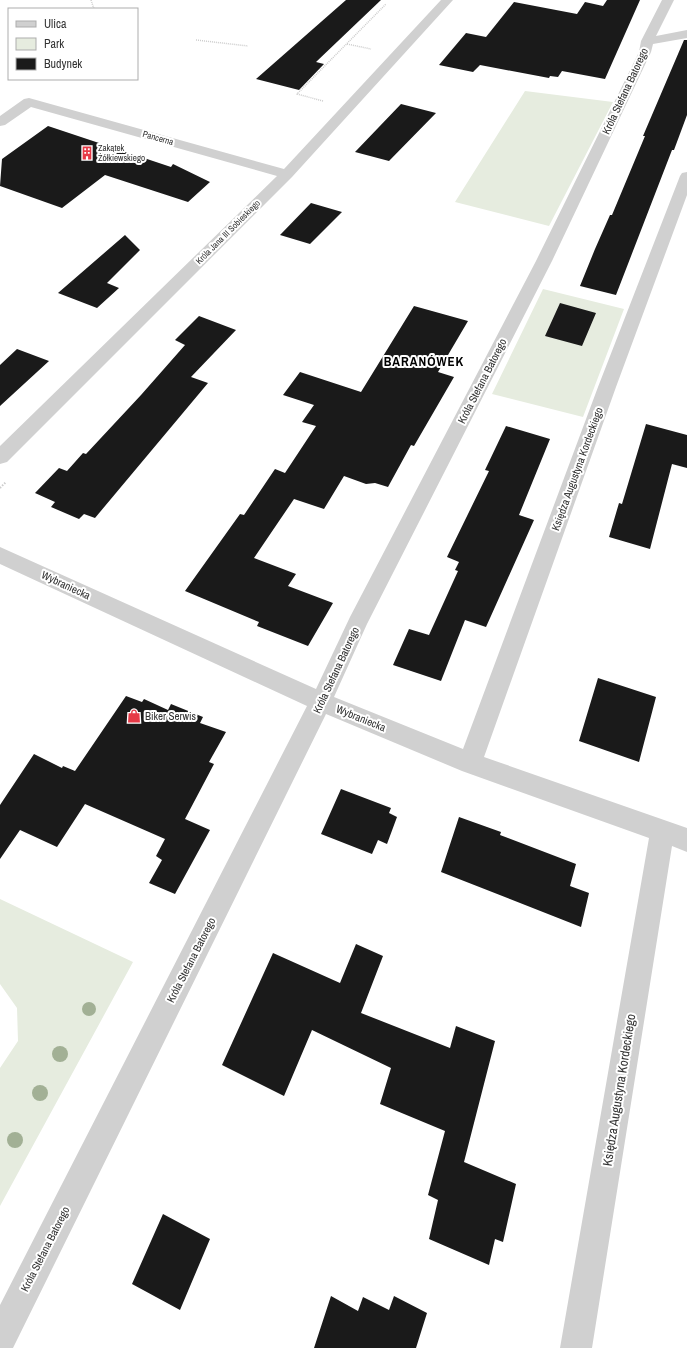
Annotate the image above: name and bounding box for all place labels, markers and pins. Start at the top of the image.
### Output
place label: Zakątek Żółkiewskiego [98,142,145,164]
building icon: Zakątek Żółkiewskiego [79,145,95,161]
shop icon: Biker Serwis [126,708,142,724]
place label: Biker Serwis [145,709,197,723]

